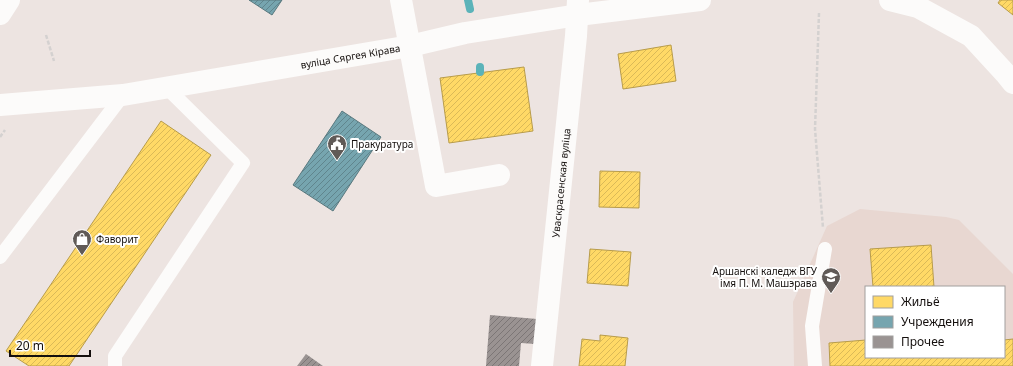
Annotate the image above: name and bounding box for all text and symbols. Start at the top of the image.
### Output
street label: вуліца Сяргея Кірава [299,41,401,72]
street label: Уваскрасенская вуліца [548,128,573,238]
public building icon: Пракуратура [326,133,348,161]
place label: Пракуратура [351,137,413,151]
shop icon: Фаворит [71,228,93,256]
place label: Фаворит [96,232,139,246]
place label: Аршанскі каледж ВГУ імя П. М. Машэрава [713,264,818,290]
school or university icon: Аршанскі каледж ВГУ імя П. М. Машэрава [820,266,842,294]
legend [865,286,1005,358]
text: Жильё [901,293,940,310]
text: Учреждения [901,313,974,330]
scale bar [10,332,90,358]
text: Прочее [901,333,945,350]
text: 20 m [16,337,44,354]

